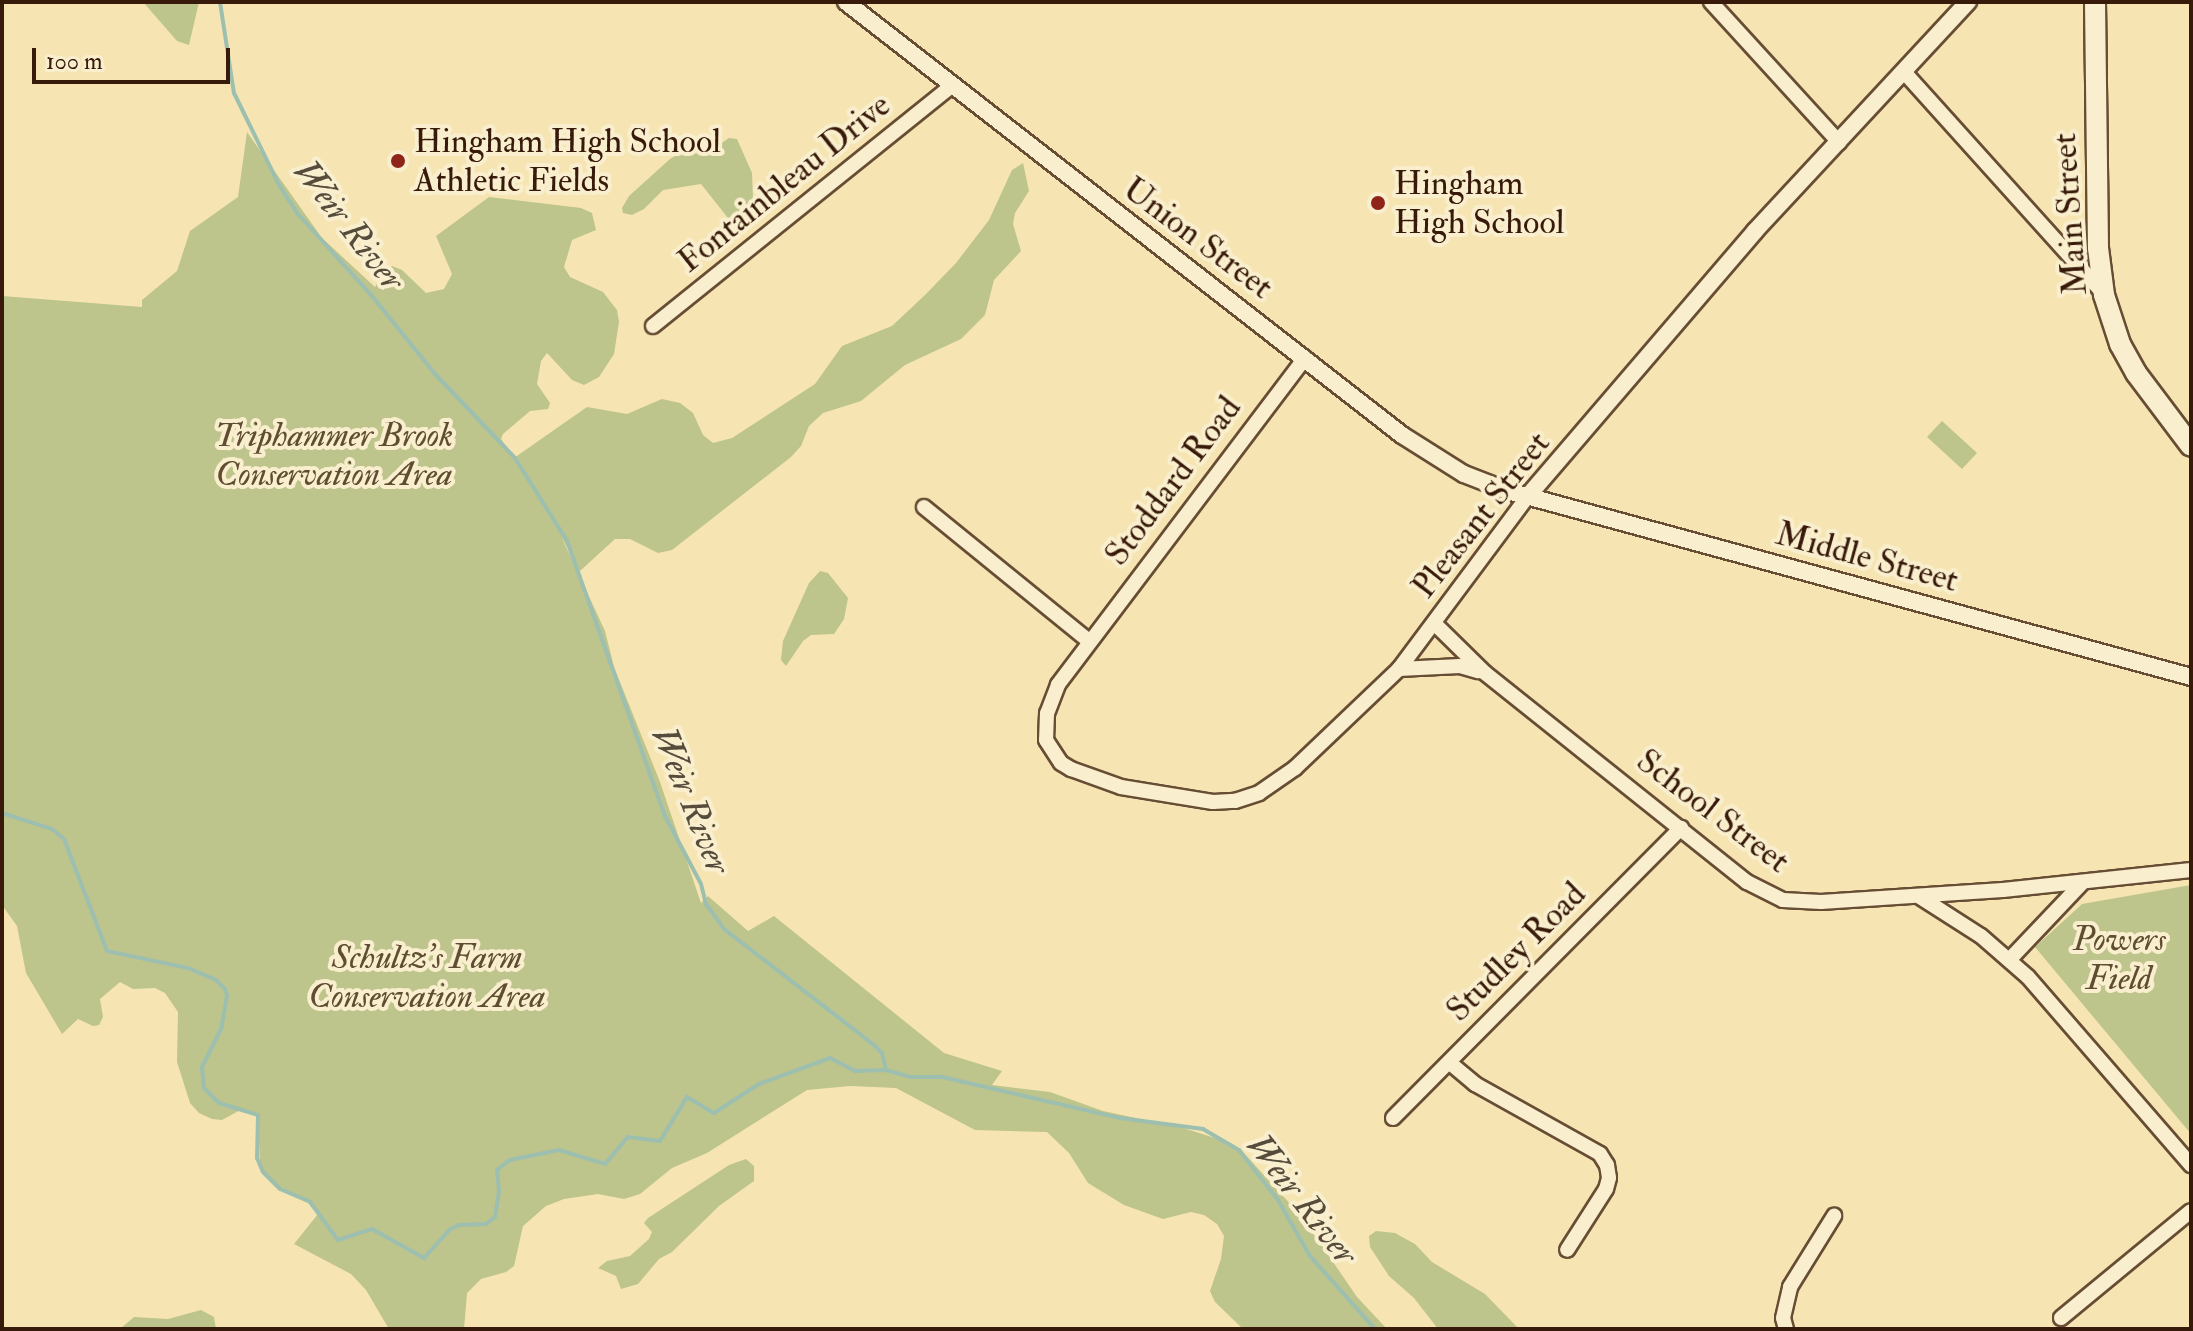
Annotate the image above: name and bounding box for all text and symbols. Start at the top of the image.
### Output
scale bar [36,32,234,82]
text: 100 m [46,46,103,77]
street label: Fontainbleau Drive [670,85,898,281]
place label: Hingham High School Athletic Fields [414,121,721,200]
street label: Main Street [2044,132,2096,296]
water label: Weir River [284,151,414,299]
marker: Hingham High School Athletic Fields [389,152,407,170]
place label: Hingham High School [1394,163,1564,242]
street label: Union Street [1115,168,1281,308]
marker: Hingham High School [1369,194,1387,212]
street label: Stoddard Road [1096,388,1250,574]
park label: Triphammer Brook Conservation Area [215,415,453,494]
street label: Pleasant Street [1403,424,1559,606]
street label: Middle Street [1771,513,1963,601]
water label: Weir River [642,720,740,880]
street label: School Street [1629,740,1797,882]
street label: Studley Road [1438,874,1594,1030]
park label: Powers Field [2072,919,2166,998]
park label: Schultz's Farm Conservation Area [309,937,545,1016]
water label: Weir River [1237,1125,1367,1273]

